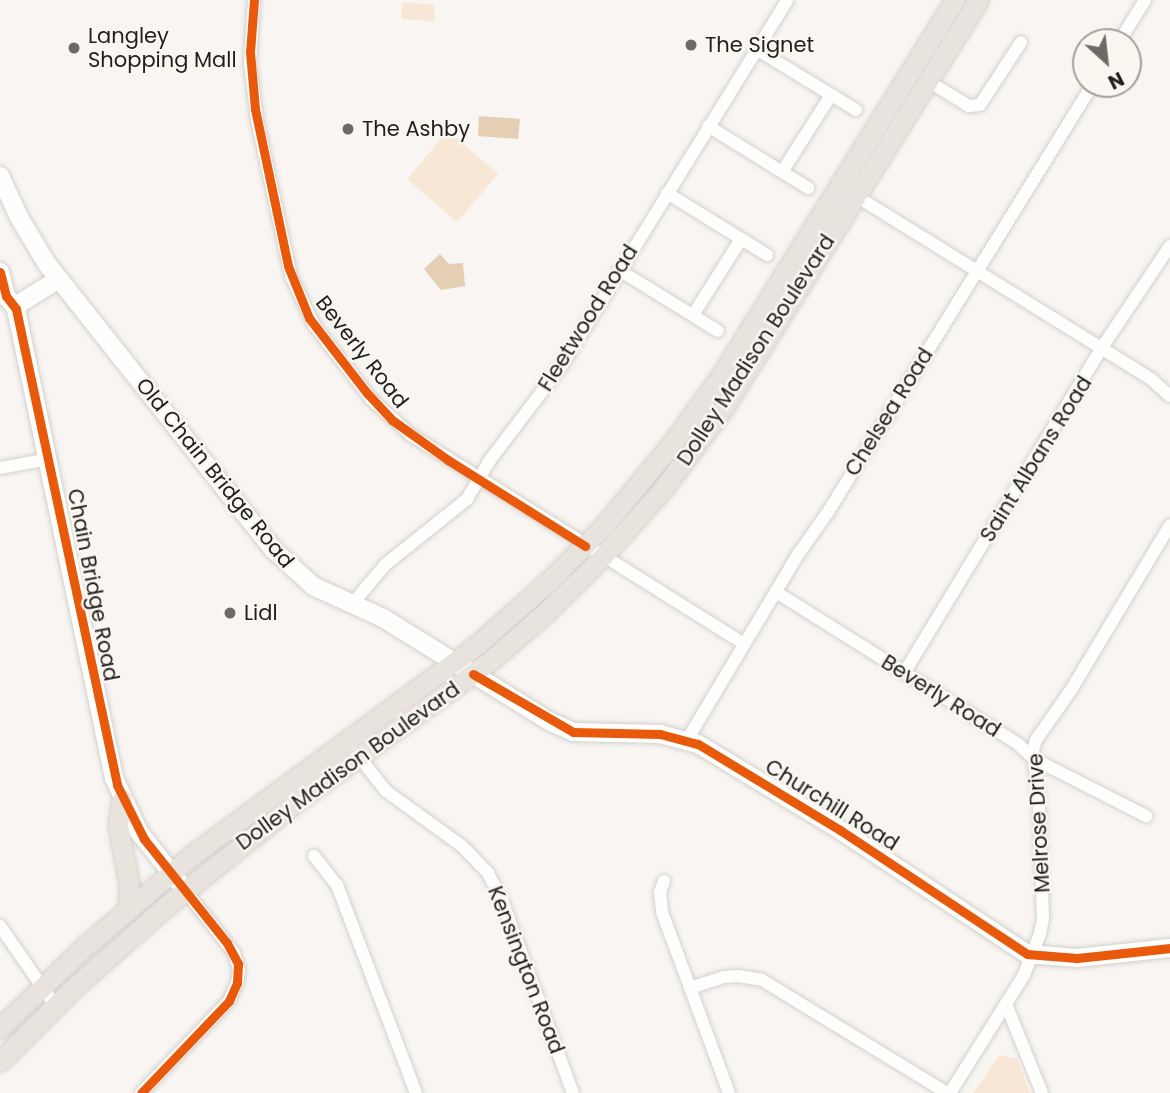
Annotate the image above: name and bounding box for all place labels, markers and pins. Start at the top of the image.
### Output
place label: Langley Shopping Mall [88,23,237,73]
place label: The Signet [705,32,814,58]
marker: The Signet [683,37,699,53]
marker: Langley Shopping Mall [66,40,82,56]
place label: The Ashby [362,116,470,142]
marker: The Ashby [340,121,356,137]
place label: Lidl [244,600,278,626]
marker: Lidl [222,605,238,621]

